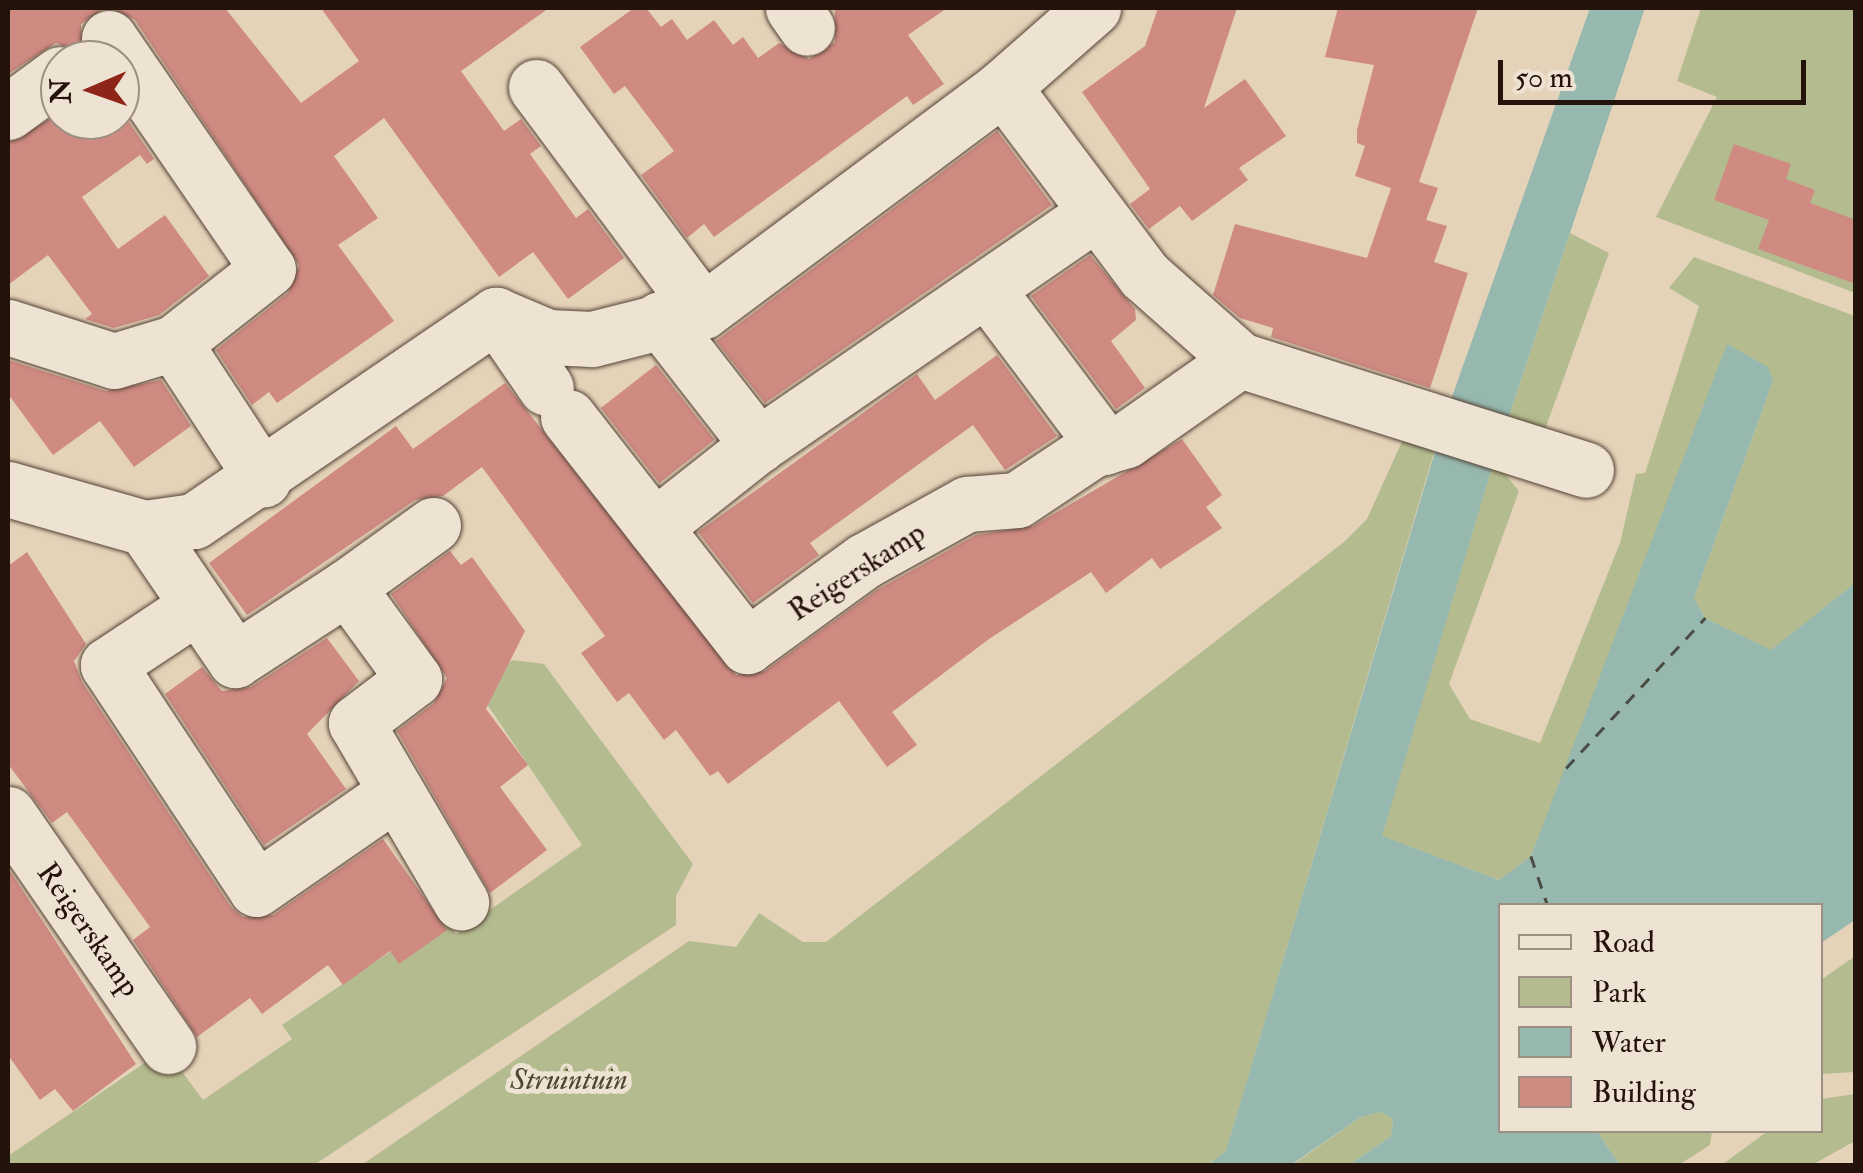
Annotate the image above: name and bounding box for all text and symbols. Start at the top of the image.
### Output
north arrow [40,40,140,140]
scale bar [1503,40,1810,102]
text: 50 m [1515,59,1573,96]
text: N [44,78,79,104]
street label: Reigerskamp [782,515,932,629]
street label: Reigerskamp [29,856,147,1004]
legend [1498,903,1823,1133]
text: Road [1592,924,1655,961]
text: Park [1592,974,1647,1011]
text: Water [1592,1024,1666,1061]
park label: Struintuin [510,1062,628,1098]
text: Building [1592,1074,1696,1111]

